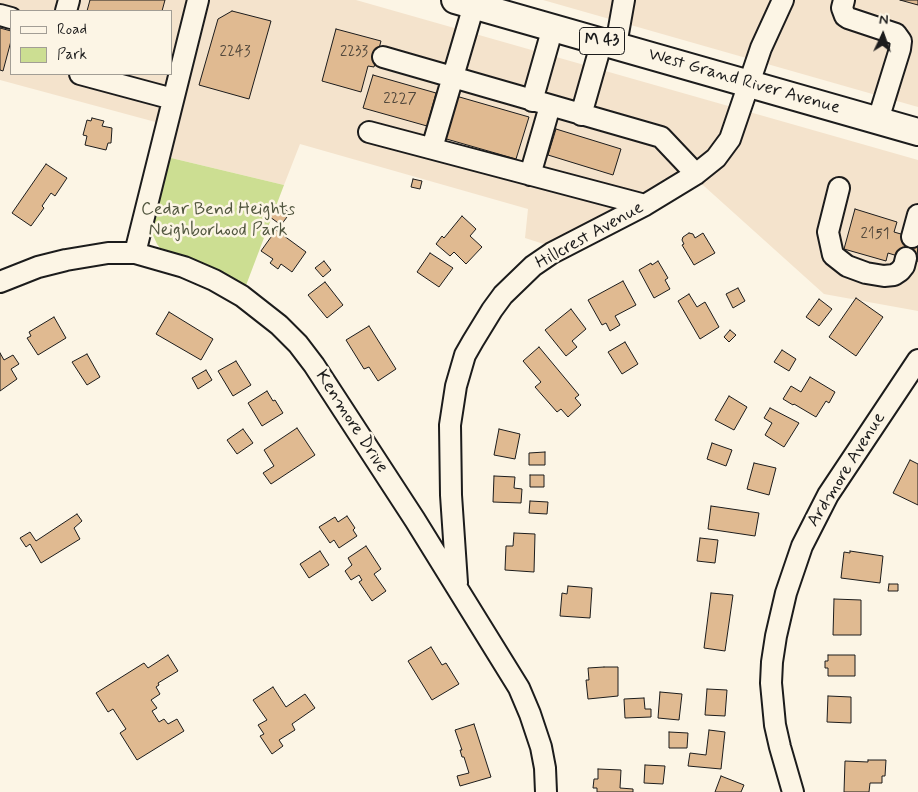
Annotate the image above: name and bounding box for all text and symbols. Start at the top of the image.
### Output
legend [10,10,172,75]
north arrow [858,10,908,60]
text: N [879,11,889,29]
text: Road [57,20,87,40]
road number: M 43 [580,27,624,54]
house number: 2243 [220,44,250,62]
house number: 2233 [340,44,368,62]
street label: West Grand River Avenue [646,44,842,120]
text: Park [57,45,87,65]
house number: 2227 [383,91,417,109]
street label: Hillcrest Avenue [532,197,648,275]
park label: Cedar Bend Heights Neighborhood Park [141,199,295,242]
house number: 2151 [861,226,889,244]
street label: Kenmore Drive [310,367,392,477]
street label: Ardmore Avenue [803,409,891,531]

